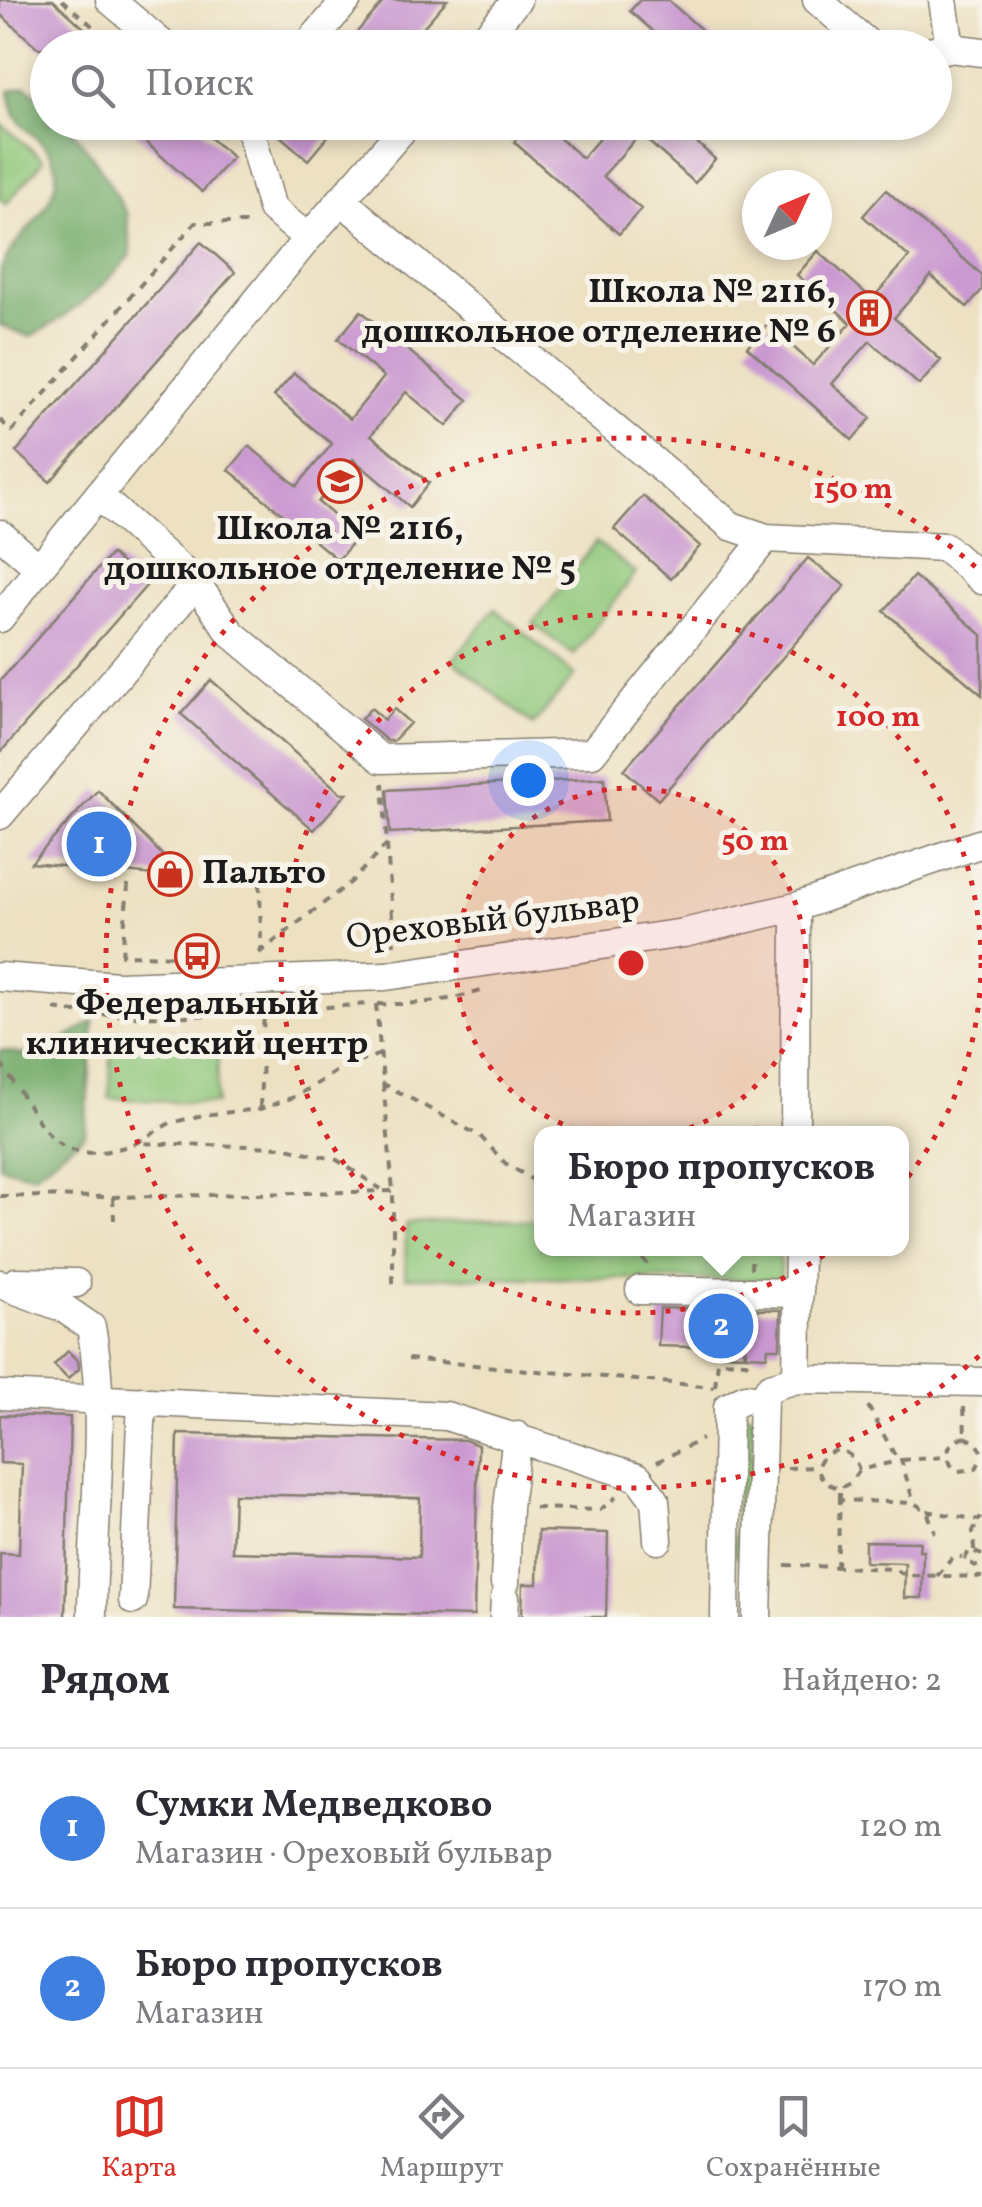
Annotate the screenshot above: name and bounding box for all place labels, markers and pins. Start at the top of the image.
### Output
place label: Школа № 2116, дошкольное отделение № 6 [361,269,836,357]
building icon: Школа № 2116, дошкольное отделение № 6 [846,290,892,336]
school or university icon: Школа № 2116, дошкольное отделение № 5 [317,458,363,504]
place label: Школа № 2116, дошкольное отделение № 5 [104,506,576,594]
pin: 1 [66,806,132,882]
place label: Пальто [202,850,326,898]
shop icon: Пальто [147,851,193,897]
bus stop icon: Федеральный клинический центр [174,933,220,979]
centre of rings [613,945,649,981]
place label: Федеральный клинический центр [26,981,368,1069]
pin: 2 [688,1288,754,1364]

